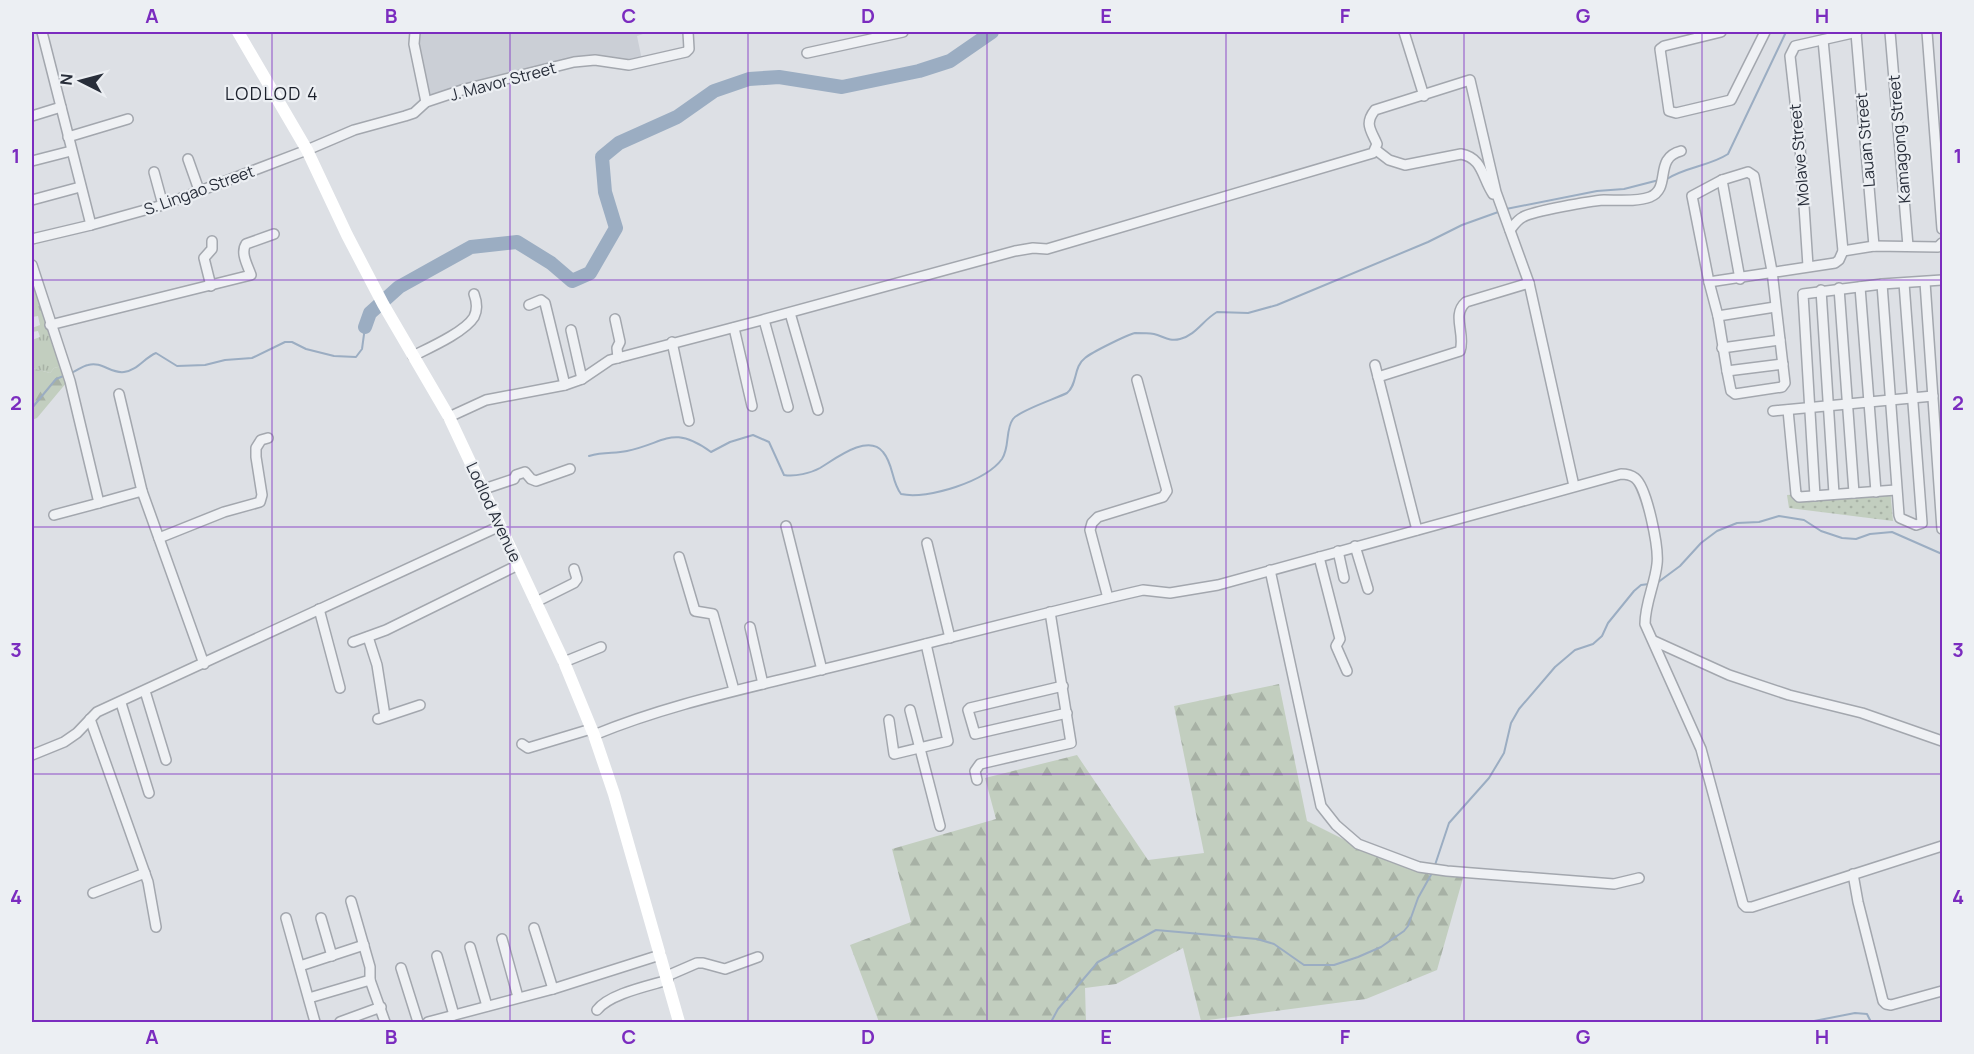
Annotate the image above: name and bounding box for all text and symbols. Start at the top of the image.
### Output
text: A [145,2,159,29]
text: B [385,2,398,29]
text: C [622,2,636,29]
text: D [861,2,875,29]
text: E [1100,2,1112,29]
text: F [1340,2,1351,29]
text: G [1576,2,1591,29]
text: H [1815,2,1829,29]
north arrow [51,51,111,111]
street label: J. Mavor Street [447,56,559,106]
text: N [55,73,78,86]
street label: Kamagong Street [1882,74,1916,204]
district label: LODLOD 4 [225,81,319,105]
street label: Lauan Street [1850,92,1880,188]
street label: Molave Street [1784,103,1814,207]
text: 1 [12,142,20,169]
text: 1 [1954,142,1962,169]
street label: S. Lingao Street [141,160,257,220]
text: 2 [10,389,22,416]
text: 2 [1952,389,1964,416]
street label: Lodlod Avenue [461,459,527,565]
text: 3 [10,636,22,663]
text: 3 [1952,636,1964,663]
text: 4 [10,883,22,910]
text: 4 [1952,883,1964,910]
text: A [145,1023,159,1050]
text: B [385,1023,398,1050]
text: C [622,1023,636,1050]
text: D [861,1023,875,1050]
text: E [1100,1023,1112,1050]
text: F [1340,1023,1351,1050]
text: G [1576,1023,1591,1050]
text: H [1815,1023,1829,1050]

